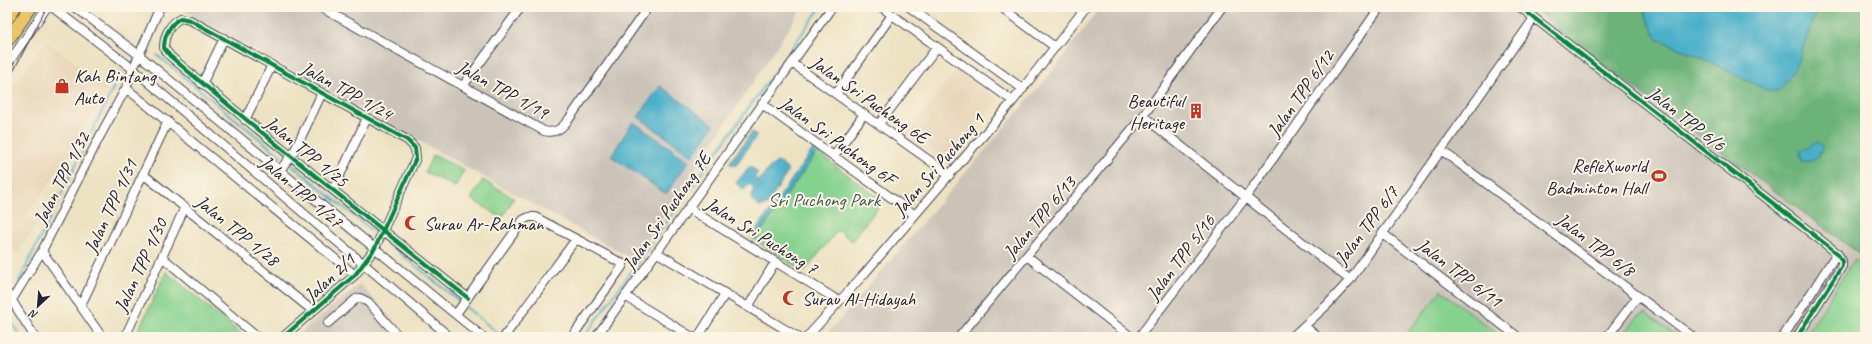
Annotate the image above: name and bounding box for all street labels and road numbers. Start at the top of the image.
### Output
street label: Jalan TPP 6/12 [1262,44,1340,143]
street label: Jalan Sri Puchong 6E [805,50,935,151]
street label: Jalan TPP 1/19 [452,54,554,125]
street label: Jalan TPP 1/24 [296,55,399,127]
street label: Jalan TPP 6/6 [1642,80,1731,158]
street label: Jalan Sri Puchong 6F [774,90,903,193]
street label: Jalan Sri Puchong 1 [887,107,991,222]
street label: Jalan TPP 1/25 [259,110,354,194]
street label: Jalan TPP 1/32 [28,127,96,230]
street label: Jalan Sri Puchong 7E [617,146,718,276]
street label: Jalan TPP 1/27 [254,150,349,234]
street label: Jalan TPP 1/31 [78,154,144,258]
street label: Jalan TPP 6/13 [998,170,1082,265]
street label: Jalan TPP 6/7 [1329,180,1405,270]
street label: Jalan TPP 1/28 [190,189,286,273]
street label: Jalan Sri Puchong 7 [700,191,823,281]
street label: Jalan TPP 6/8 [1551,207,1641,284]
street label: Jalan TPP 5/16 [1140,209,1222,306]
street label: Jalan TPP 1/30 [108,213,174,317]
street label: Jalan TPP 6/11 [1411,232,1508,314]
street label: Jalan 2/1 [298,247,361,308]

